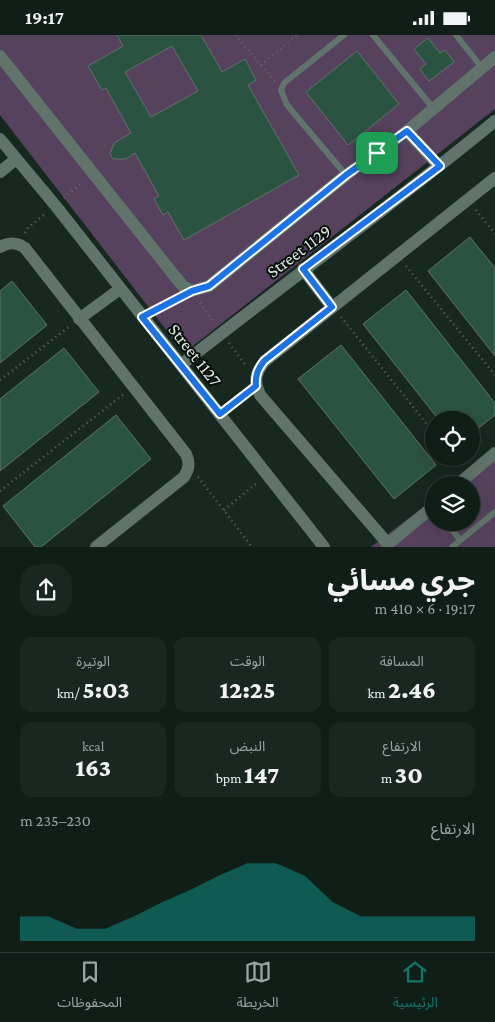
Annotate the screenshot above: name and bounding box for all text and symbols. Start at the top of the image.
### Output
text: 19:17 [25,7,64,28]
pin [356,132,398,174]
icon: arrive [363,139,391,167]
street label: Street 1129 [263,220,335,282]
street label: Street 1127 [164,320,226,390]
map controls [425,411,480,531]
button: locate [425,411,480,466]
button: layers [425,476,480,531]
button: share [20,564,72,616]
text: جري مسائي [327,565,475,596]
text: 19:17 · 6 × 410 m [374,600,475,617]
text: الوتيرة [76,653,110,669]
text: الوقت [230,653,265,669]
text: المسافة [380,653,424,669]
text: 5:03 [82,676,130,703]
text: 12:25 [220,676,275,703]
text: 2.46 [388,676,436,703]
text: /km [57,685,82,701]
text: km [368,685,388,701]
text: kcal [82,738,104,754]
text: النبض [230,738,265,754]
text: الارتفاع [383,738,421,754]
text: 163 [75,754,111,781]
text: 147 [244,761,279,788]
text: 30 [395,761,423,788]
text: bpm [216,770,244,786]
text: m [381,770,395,786]
text: 230–235 m [20,812,91,829]
text: الارتفاع [431,820,475,837]
tab: المحفوظات [57,958,122,1017]
tab: الخريطة [237,958,278,1017]
tab: الرئيسية [393,958,438,1017]

